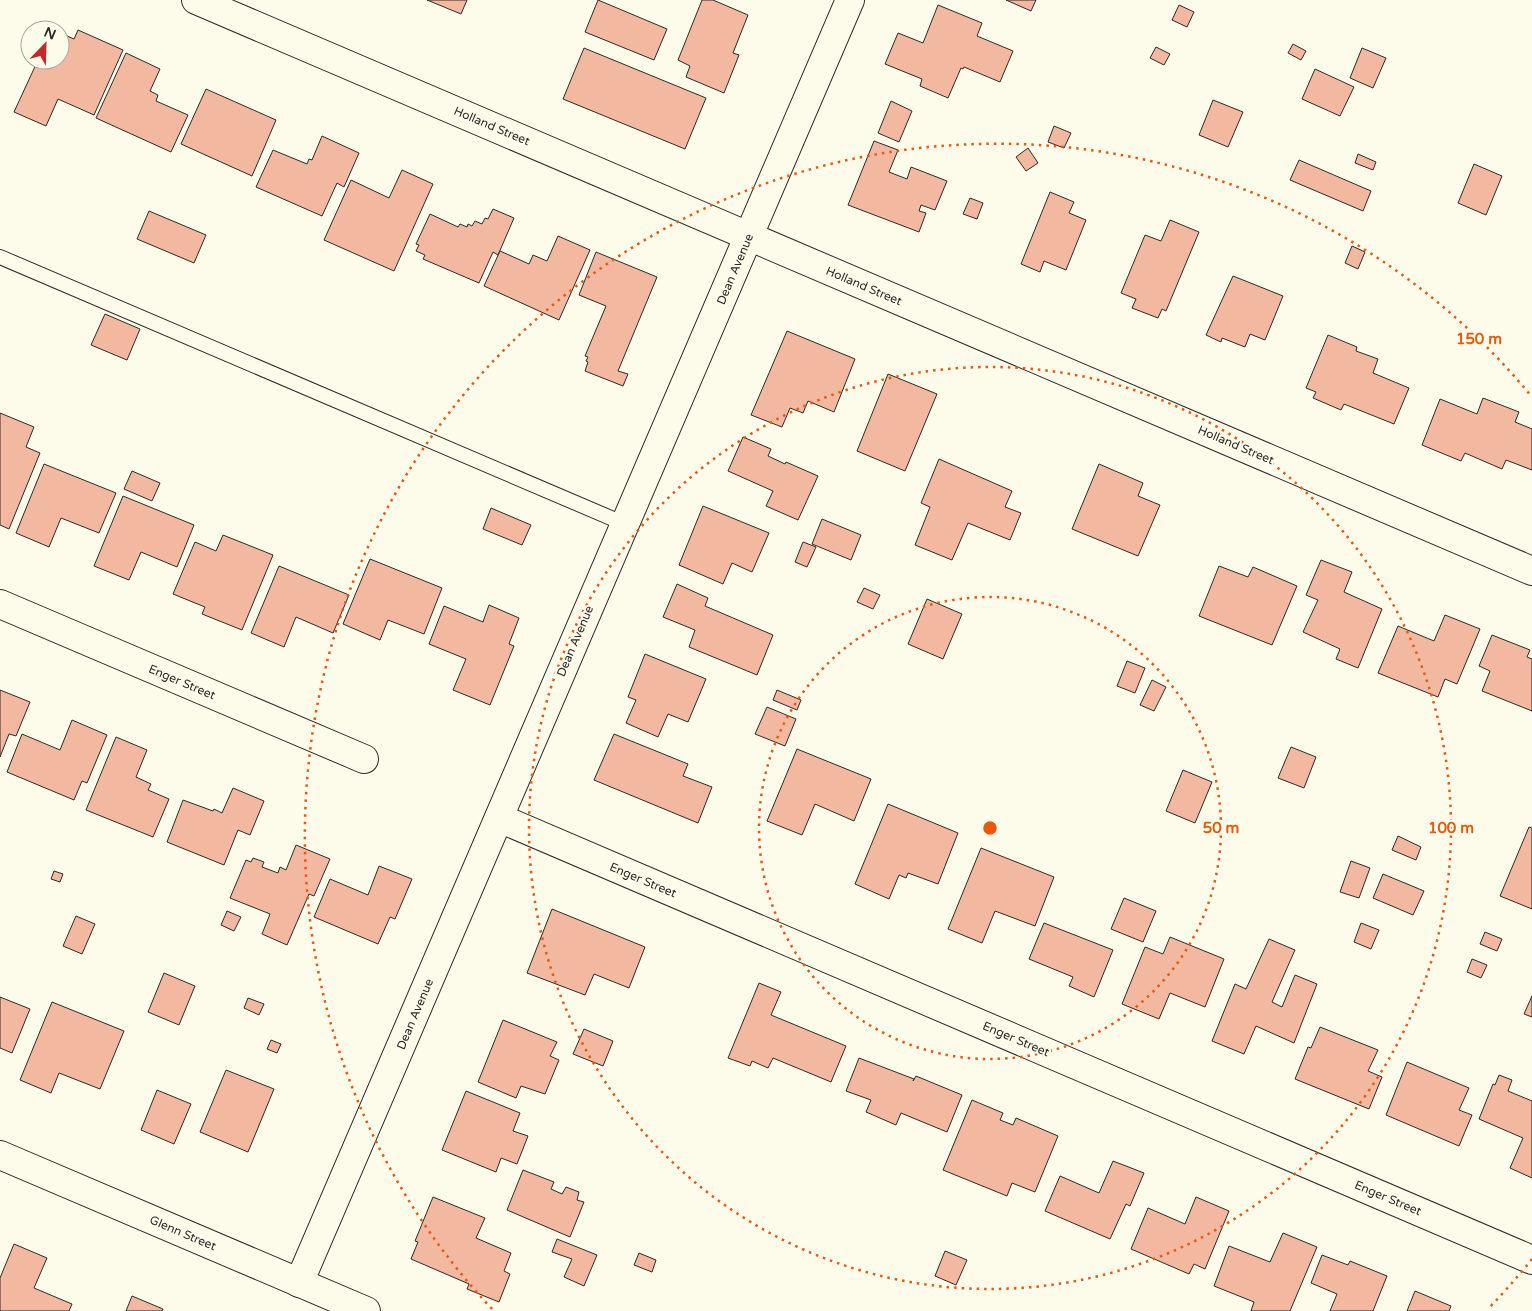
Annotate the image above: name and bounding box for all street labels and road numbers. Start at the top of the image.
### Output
street label: Holland Street [452,104,532,148]
street label: Dean Avenue [714,231,756,307]
street label: Holland Street [824,264,904,308]
street label: Holland Street [1196,423,1276,467]
street label: Dean Avenue [554,603,596,679]
street label: Enger Street [146,662,218,703]
street label: Enger Street [607,860,679,901]
street label: Dean Avenue [394,976,436,1052]
street label: Enger Street [980,1019,1052,1060]
street label: Enger Street [1352,1178,1424,1219]
street label: Glenn Street [148,1213,219,1253]

